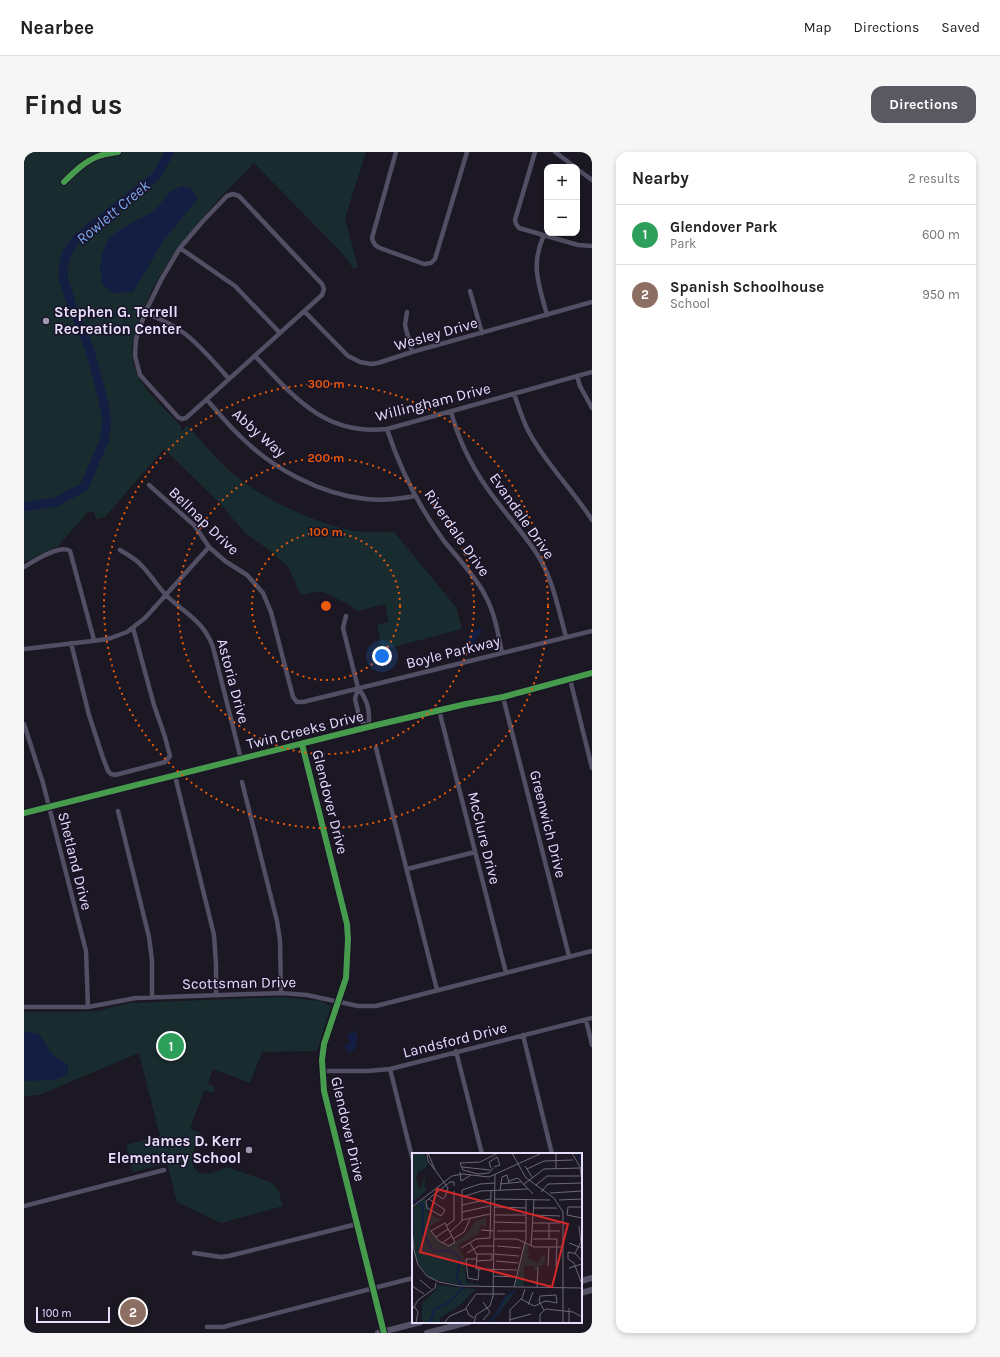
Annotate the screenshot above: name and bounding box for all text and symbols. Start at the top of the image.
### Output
text: Nearbee [20,17,94,39]
text: Map [804,19,832,36]
text: Directions [854,19,919,36]
text: Saved [941,19,980,36]
button: Directions [871,86,976,123]
text: Find us [24,88,123,121]
map controls [544,164,580,236]
button: + [544,164,580,200]
text: Nearby [632,168,689,188]
text: 2 results [908,171,960,186]
water label: Rowlett Creek [72,175,154,248]
button: − [544,200,580,236]
text: Glendover Park [670,218,777,236]
text: 1 [643,227,647,242]
text: 600 m [922,227,960,242]
text: Park [670,236,696,251]
text: Spanish Schoolhouse [670,278,824,296]
text: 2 [641,287,649,302]
text: 950 m [922,287,960,302]
text: School [670,296,710,311]
place label: Stephen G. Terrell Recreation Center [54,303,181,338]
street label: Wesley Drive [392,313,480,355]
marker: Stephen G. Terrell Recreation Center [41,316,51,326]
text: 300 m [307,377,345,391]
street label: Willingham Drive [373,379,493,425]
street label: Abby Way [229,405,289,461]
text: 200 m [308,451,344,465]
street label: Evandale Drive [486,470,558,562]
street label: Bellnap Drive [165,483,243,559]
street label: Riverdale Drive [420,486,494,580]
text: 100 m [309,525,343,539]
centre of rings [319,599,333,613]
street label: Boyle Parkway [404,632,502,672]
street label: Astoria Drive [213,637,253,725]
your location [372,646,392,666]
street label: Twin Creeks Drive [245,707,365,753]
street label: Glendover Drive [308,748,352,856]
street label: Greenwich Drive [526,768,570,880]
street label: McClure Drive [464,790,504,886]
street label: Shetland Drive [54,810,96,912]
street label: Scottsman Drive [182,973,296,993]
street label: Landsford Drive [401,1018,509,1062]
pin: 1 [158,1031,184,1061]
street label: Glendover Drive [327,1075,369,1183]
place label: James D. Kerr Elementary School [108,1132,241,1167]
marker: James D. Kerr Elementary School [244,1145,254,1155]
inset map [412,1153,582,1323]
pin: 2 [120,1297,146,1327]
scale bar [36,1305,110,1324]
text: 100 m [42,1307,72,1320]

